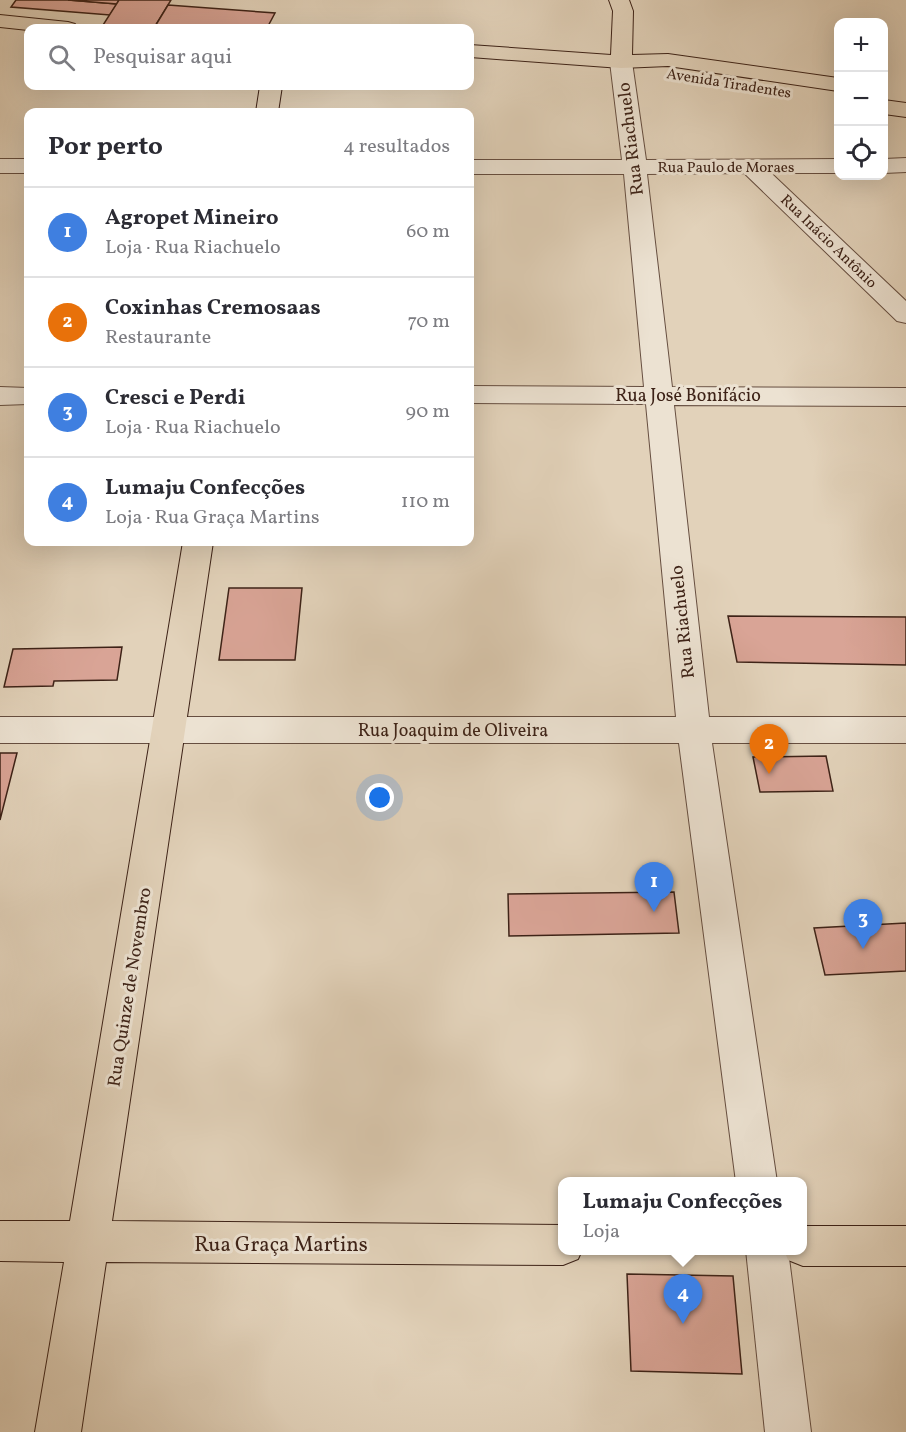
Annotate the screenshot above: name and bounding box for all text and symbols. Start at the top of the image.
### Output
map controls [834,18,888,180]
button: + [834,18,888,72]
search box [24,24,474,90]
icon: search [45,41,78,74]
text: Pesquisar aqui [93,42,232,73]
street label: Avenida Tiradentes [665,64,793,105]
button: − [834,72,888,126]
street label: Rua Riachuelo [612,81,651,197]
button: locate [834,126,888,180]
text: Por perto [48,129,163,165]
text: 4 resultados [343,133,450,161]
street label: Rua Paulo de Moraes [658,158,794,179]
street label: Rua Inácio Antônio [775,190,881,294]
text: Agropet Mineiro [105,203,279,234]
text: 1 [63,218,72,246]
text: 60 m [406,218,450,246]
text: Loja · Rua Riachuelo [105,234,281,262]
text: Coxinhas Cremosaas [105,293,321,324]
text: 2 [62,308,73,336]
text: 70 m [407,308,450,336]
text: Restaurante [105,324,211,352]
text: Cresci e Perdi [105,383,246,414]
street label: Rua José Bonifácio [615,384,761,409]
text: 3 [62,398,73,426]
text: 90 m [406,398,450,426]
text: Loja · Rua Riachuelo [105,414,281,442]
text: Lumaju Confecções [105,473,305,504]
text: 4 [61,488,74,516]
text: 110 m [401,488,450,516]
text: Loja · Rua Graça Martins [105,504,320,532]
street label: Rua Riachuelo [665,564,702,680]
street label: Rua Joaquim de Oliveira [358,719,548,744]
pin: 2 [750,724,788,774]
your location [365,783,394,812]
pin: 1 [634,862,674,912]
street label: Rua Quinze de Novembro [102,886,159,1089]
pin: 3 [844,900,882,949]
popup [558,1177,807,1255]
text: Lumaju Confecções [582,1187,783,1218]
text: Loja [582,1218,620,1246]
street label: Rua Graça Martins [194,1231,368,1260]
pin: 4 [664,1274,702,1324]

